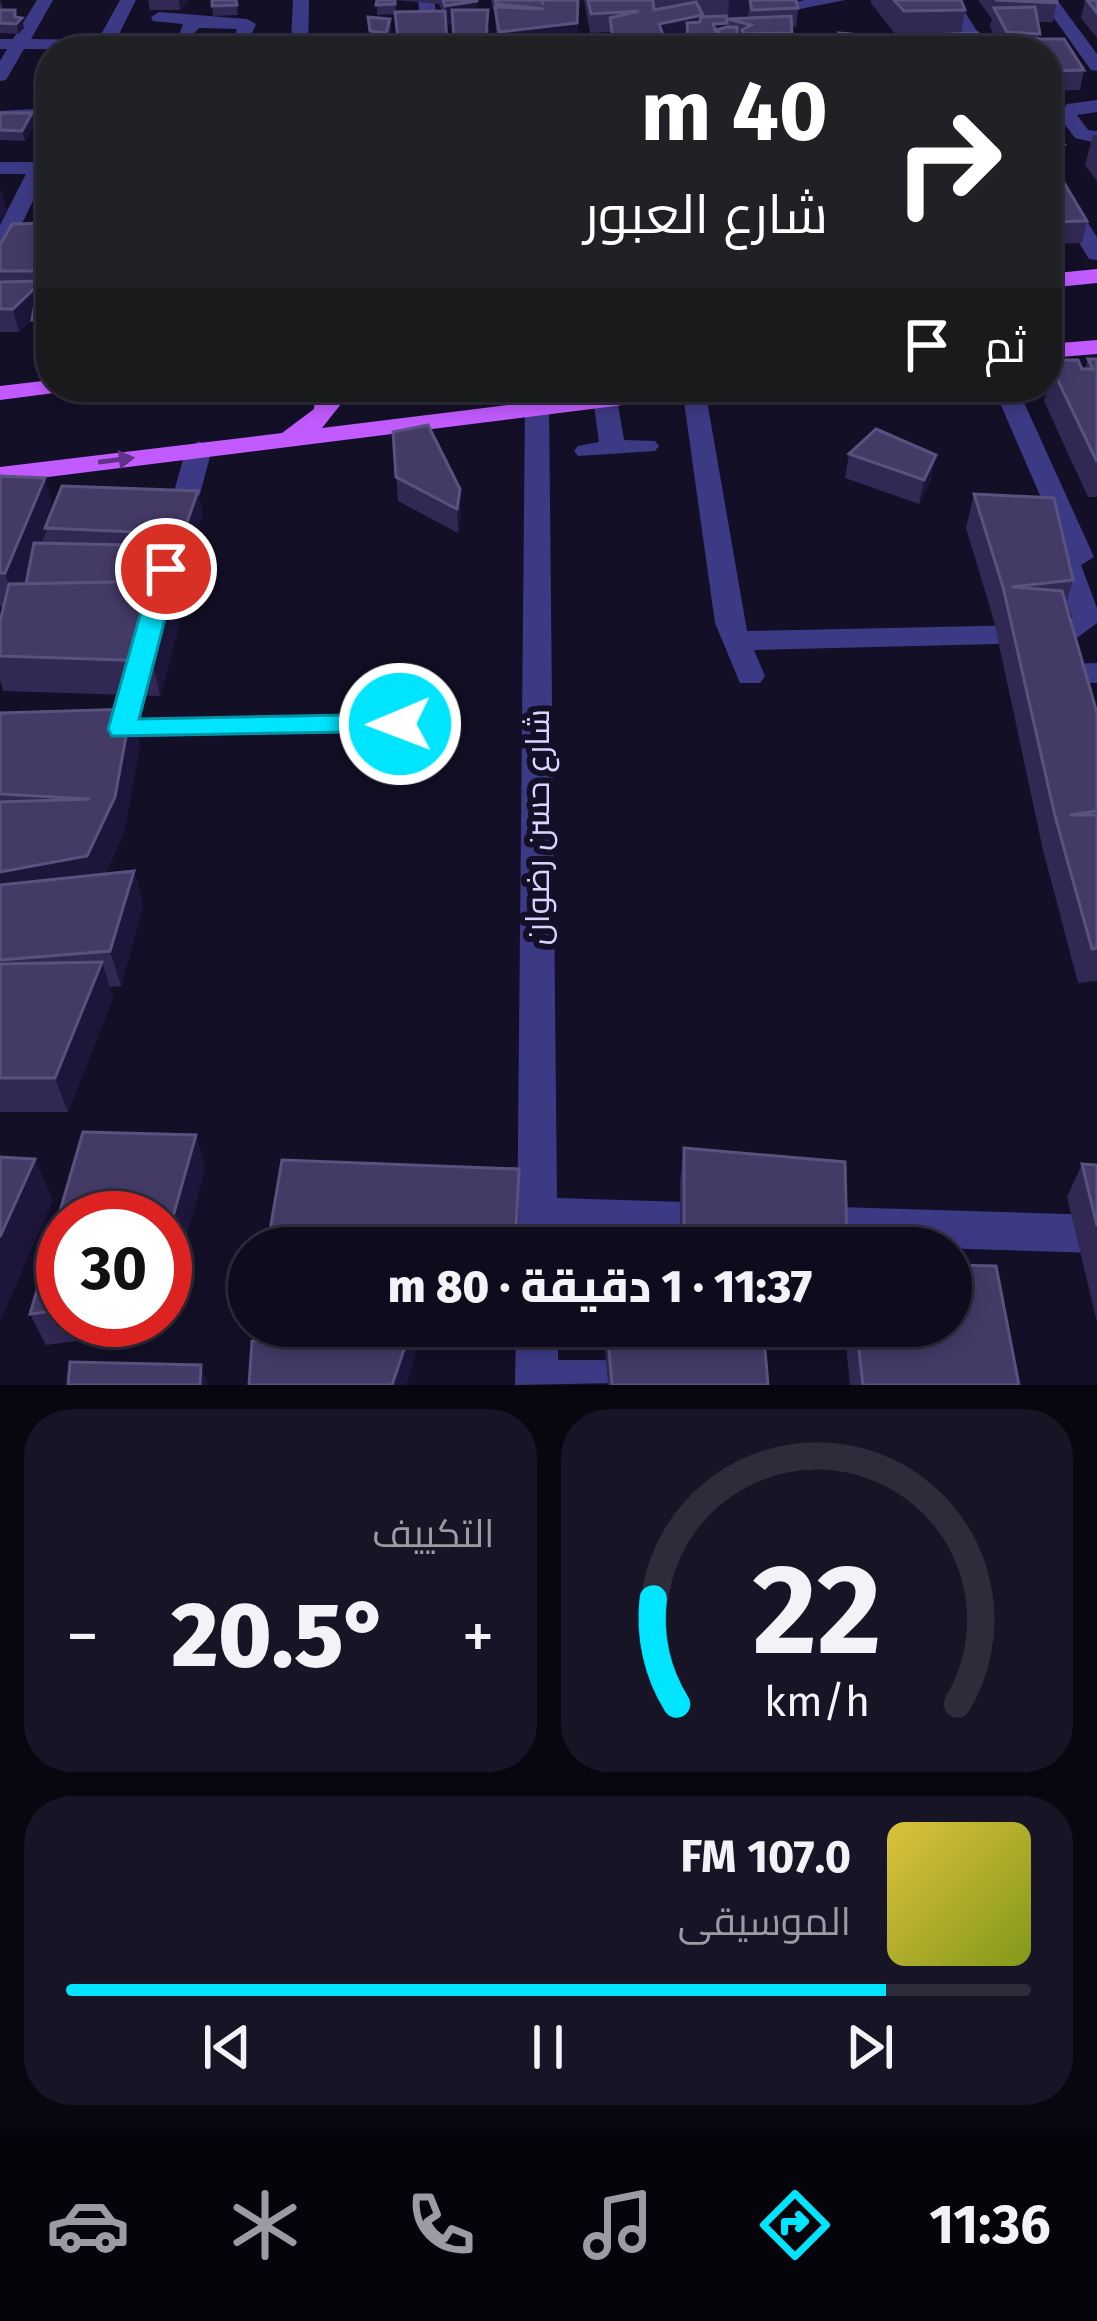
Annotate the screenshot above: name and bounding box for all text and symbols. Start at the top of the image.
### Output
text: 40 m [640,61,828,162]
icon: right [870,84,1026,240]
text: شارع العبور [584,183,828,247]
icon: arrive [894,312,960,378]
text: ثم [984,320,1026,374]
one-way arrow [98,451,135,470]
pin [115,518,217,620]
icon: arrive [133,536,199,602]
position arrow [337,661,463,787]
street label: شارع حسن رضوان [518,709,560,945]
speed limit sign: 30 [36,1191,192,1347]
text: 11:37 · 1 دقيقة · 80 m [388,1260,812,1314]
text: التكييف [372,1511,495,1557]
text: 22 [752,1536,881,1686]
text: 20.5° [171,1582,389,1690]
text: − [66,1597,99,1676]
text: + [462,1597,494,1676]
text: km/h [764,1675,870,1726]
text: 107.0 FM [680,1830,851,1884]
text: الموسيقى [678,1899,851,1945]
icon: previous [194,2014,260,2080]
icon: pause [515,2014,581,2080]
icon: next [837,2014,903,2080]
icon: car [46,2183,130,2267]
icon: climate [223,2183,307,2267]
icon: phone [399,2183,483,2267]
icon: music [576,2183,660,2267]
icon: directions [753,2183,837,2267]
text: 11:36 [929,2193,1051,2257]

